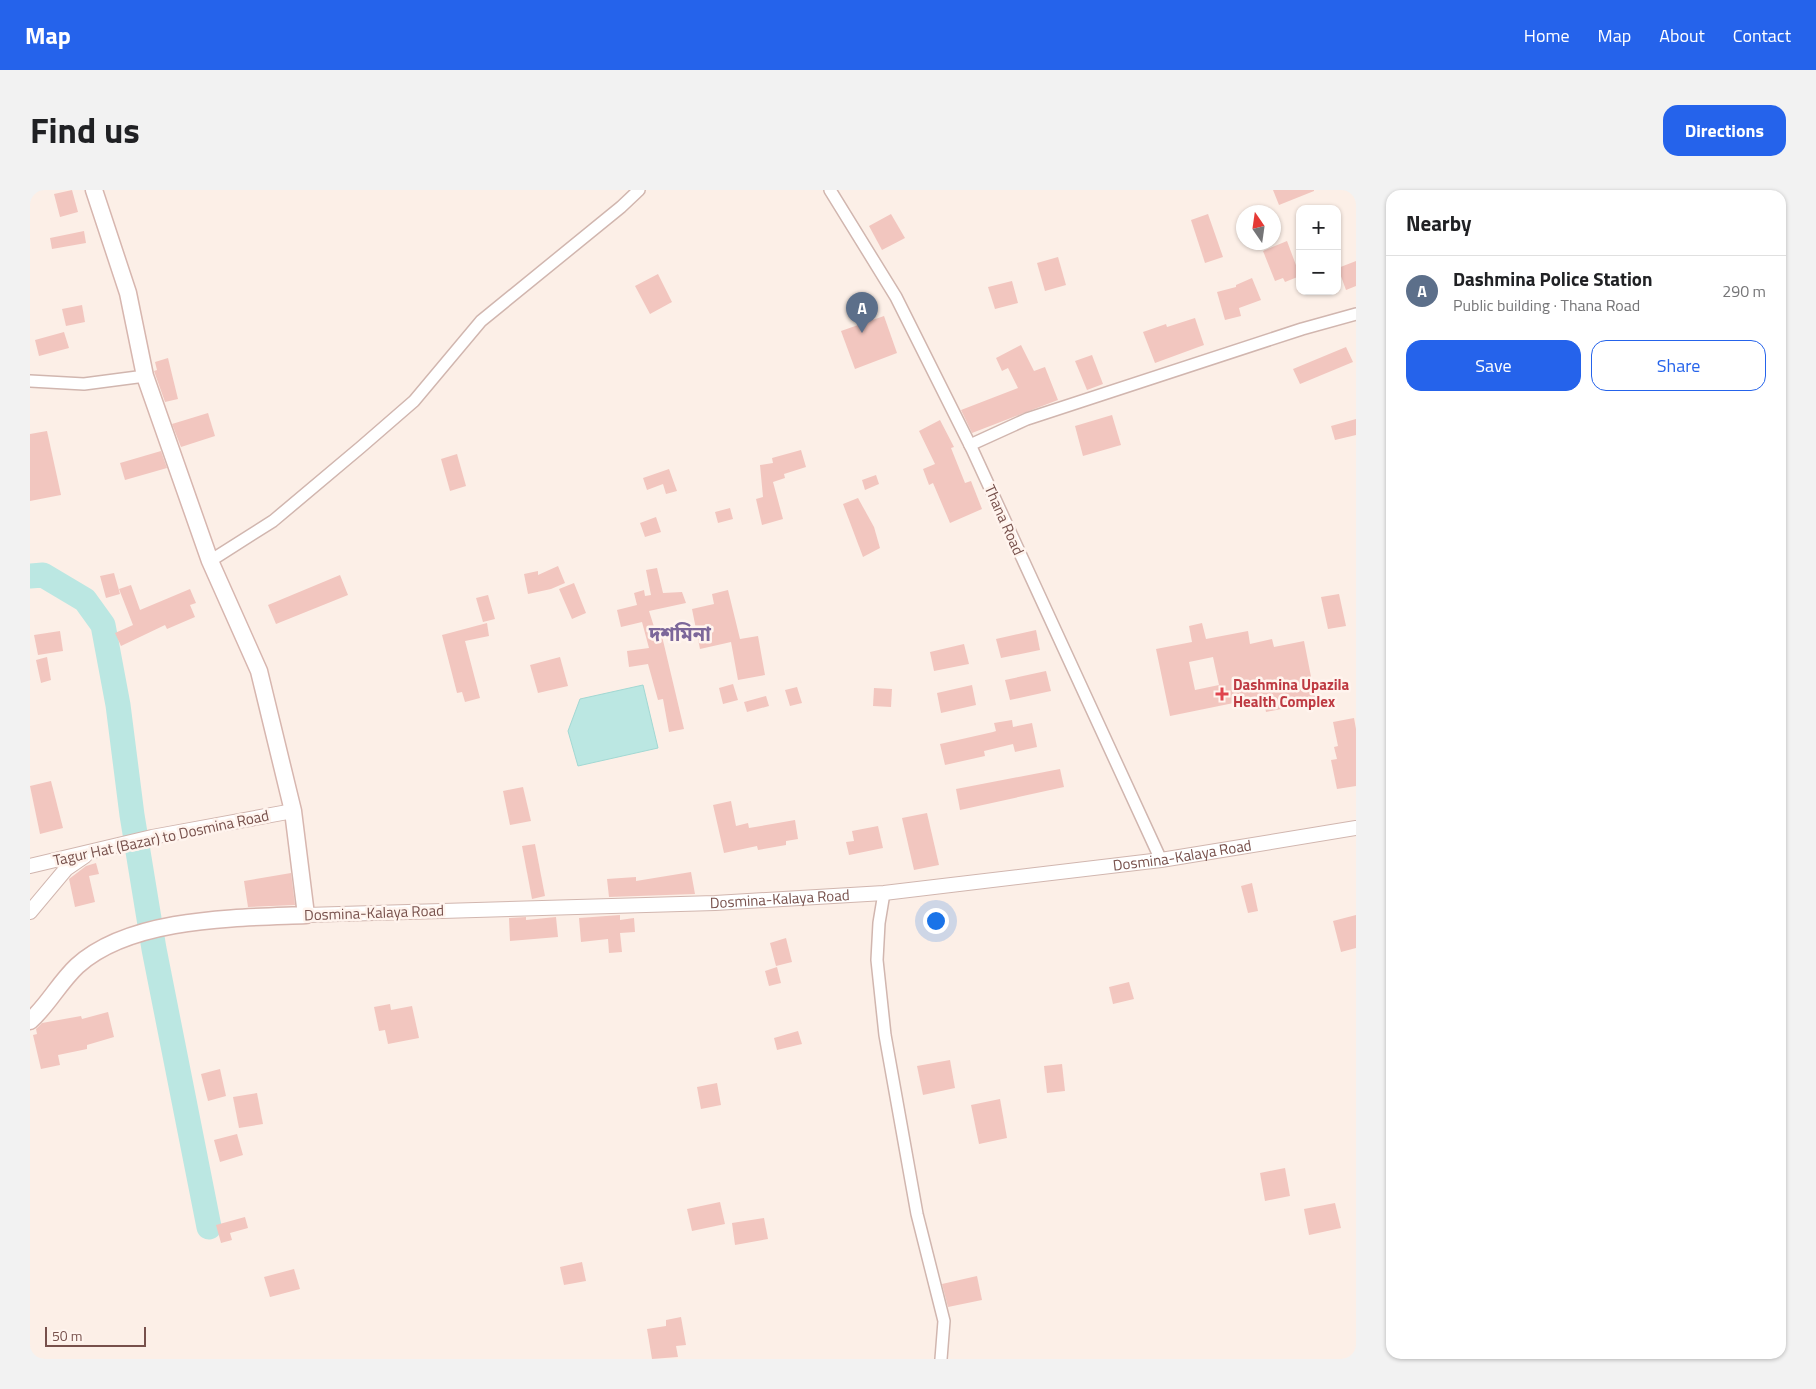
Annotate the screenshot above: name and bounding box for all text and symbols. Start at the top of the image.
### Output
text: Map [25,17,71,53]
text: Home [1524,22,1570,49]
text: Map [1598,22,1631,49]
text: About [1659,22,1705,49]
text: Contact [1733,22,1791,49]
text: Find us [30,103,140,157]
button: Directions [1663,105,1786,156]
north arrow [1236,205,1281,250]
map controls [1296,205,1341,295]
button: + [1296,205,1341,250]
text: Nearby [1406,207,1471,239]
button: − [1296,250,1341,295]
text: Dashmina Police Station [1453,264,1652,293]
text: A [1417,279,1427,303]
text: 290 m [1722,279,1766,303]
pin: A [846,292,878,333]
text: Public building · Thana Road [1453,293,1640,317]
button: Save [1406,340,1581,391]
button: Share [1591,340,1766,391]
street label: Thana Road [979,481,1030,559]
district label: দশমিনা [648,618,711,649]
place label: Dashmina Upazila Health Complex [1233,673,1350,713]
marker: Dashmina Upazila Health Complex [1215,687,1229,701]
street label: Tagur Hat (Bazar) to Dosmina Road [51,803,271,872]
street label: Dosmina-Kalaya Road [1111,833,1253,877]
street label: Dosmina-Kalaya Road [709,883,850,914]
street label: Dosmina-Kalaya Road [304,899,444,926]
your location [923,908,949,934]
scale bar [45,1324,146,1347]
text: 50 m [52,1325,82,1346]

